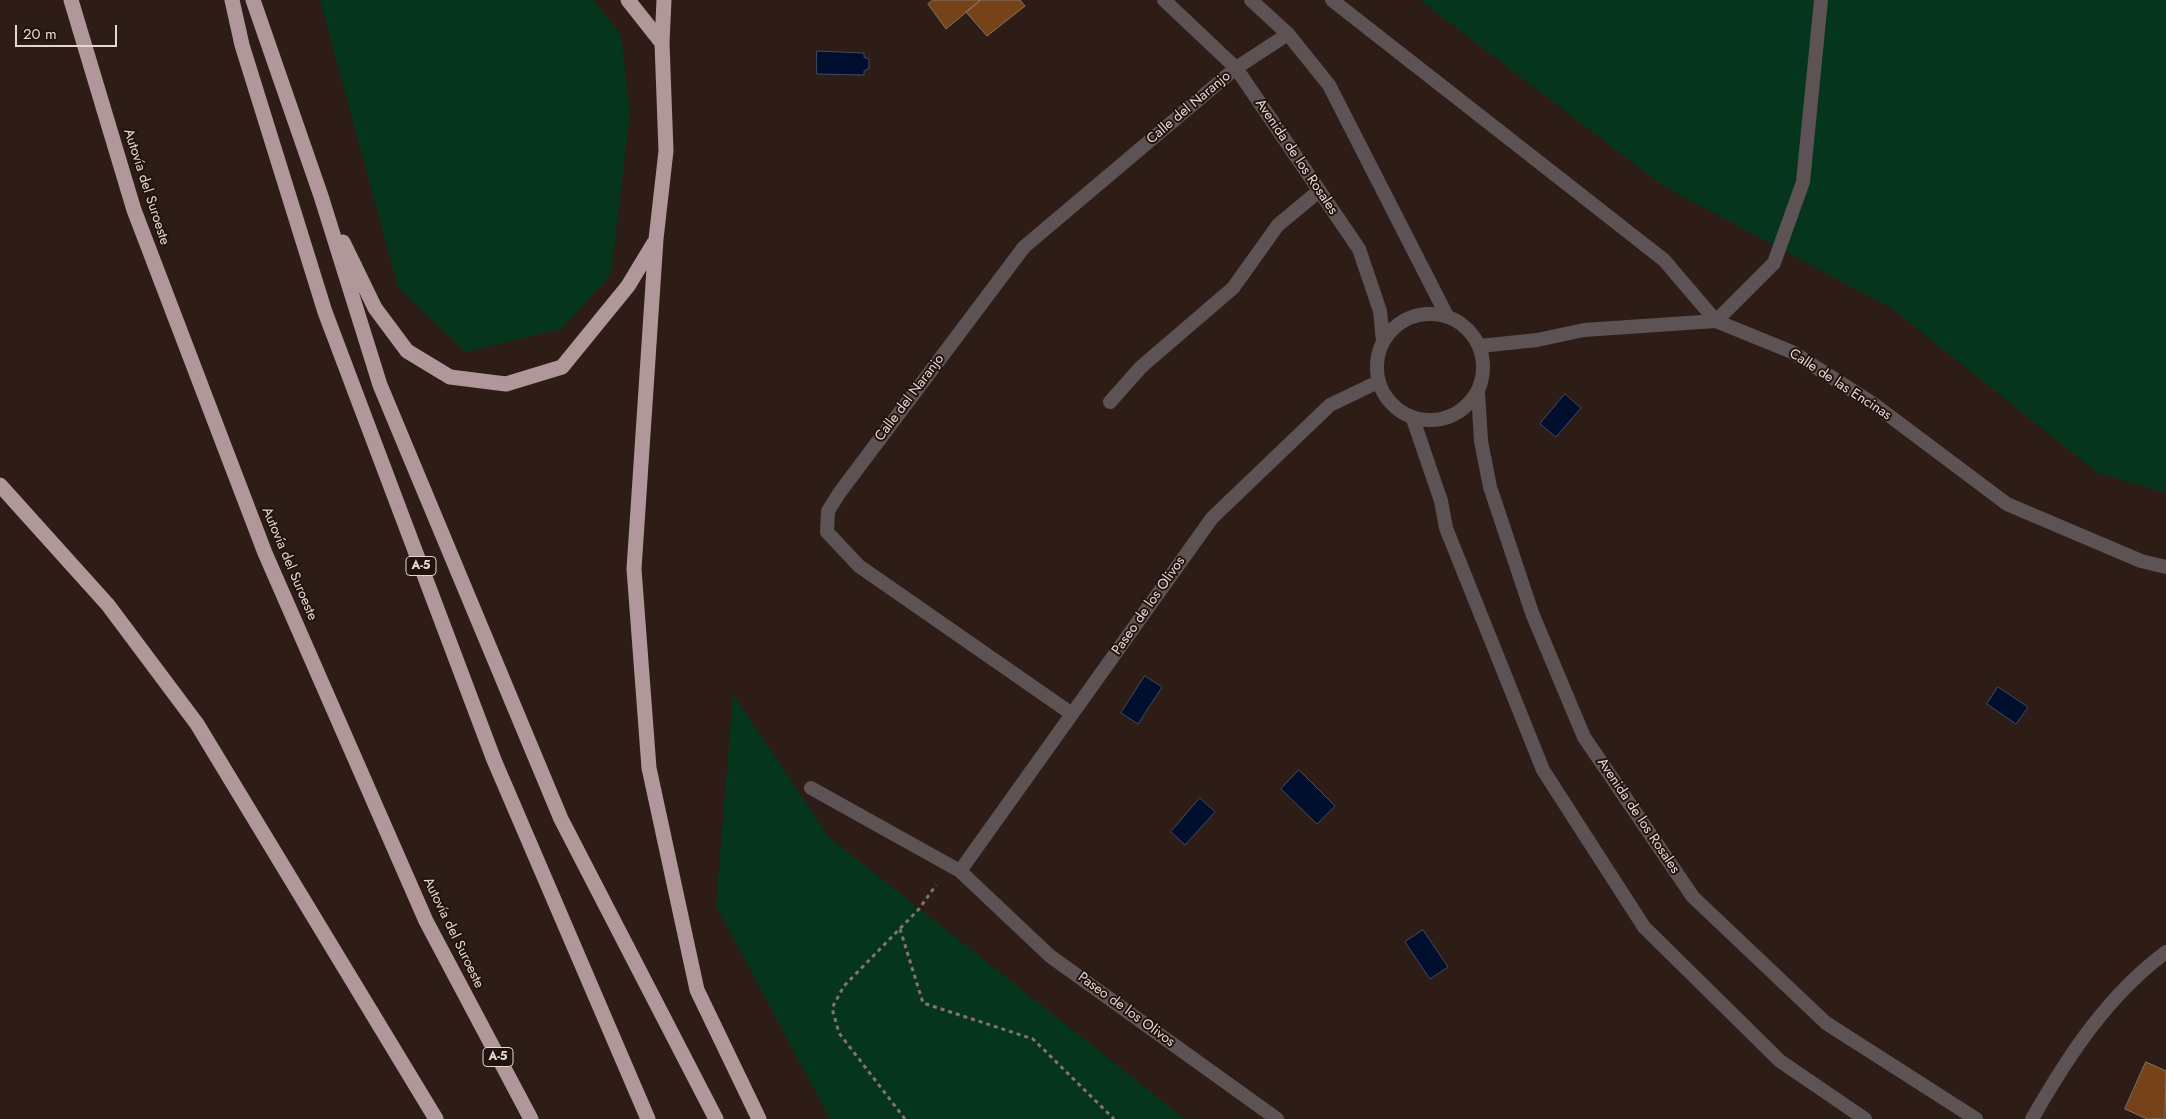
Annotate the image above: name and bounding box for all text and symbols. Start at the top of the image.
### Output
scale bar [18,15,120,47]
text: 20 m [23,23,57,45]
street label: Calle del Naranjo [1144,68,1234,148]
street label: Avenida de los Rosales [1251,96,1341,218]
street label: Autovía del Suroeste [119,127,173,247]
street label: Calle de las Encinas [1786,346,1894,424]
street label: Calle del Naranjo [872,351,948,445]
street label: Autovía del Suroeste [258,505,320,623]
street label: Paseo de los Olivos [1109,554,1189,658]
road number: A-5 [406,556,436,576]
street label: Avenida de los Rosales [1593,755,1683,877]
street label: Autovía del Suroeste [419,875,487,991]
street label: Paseo de los Olivos [1074,969,1178,1051]
road number: A-5 [483,1048,513,1066]

